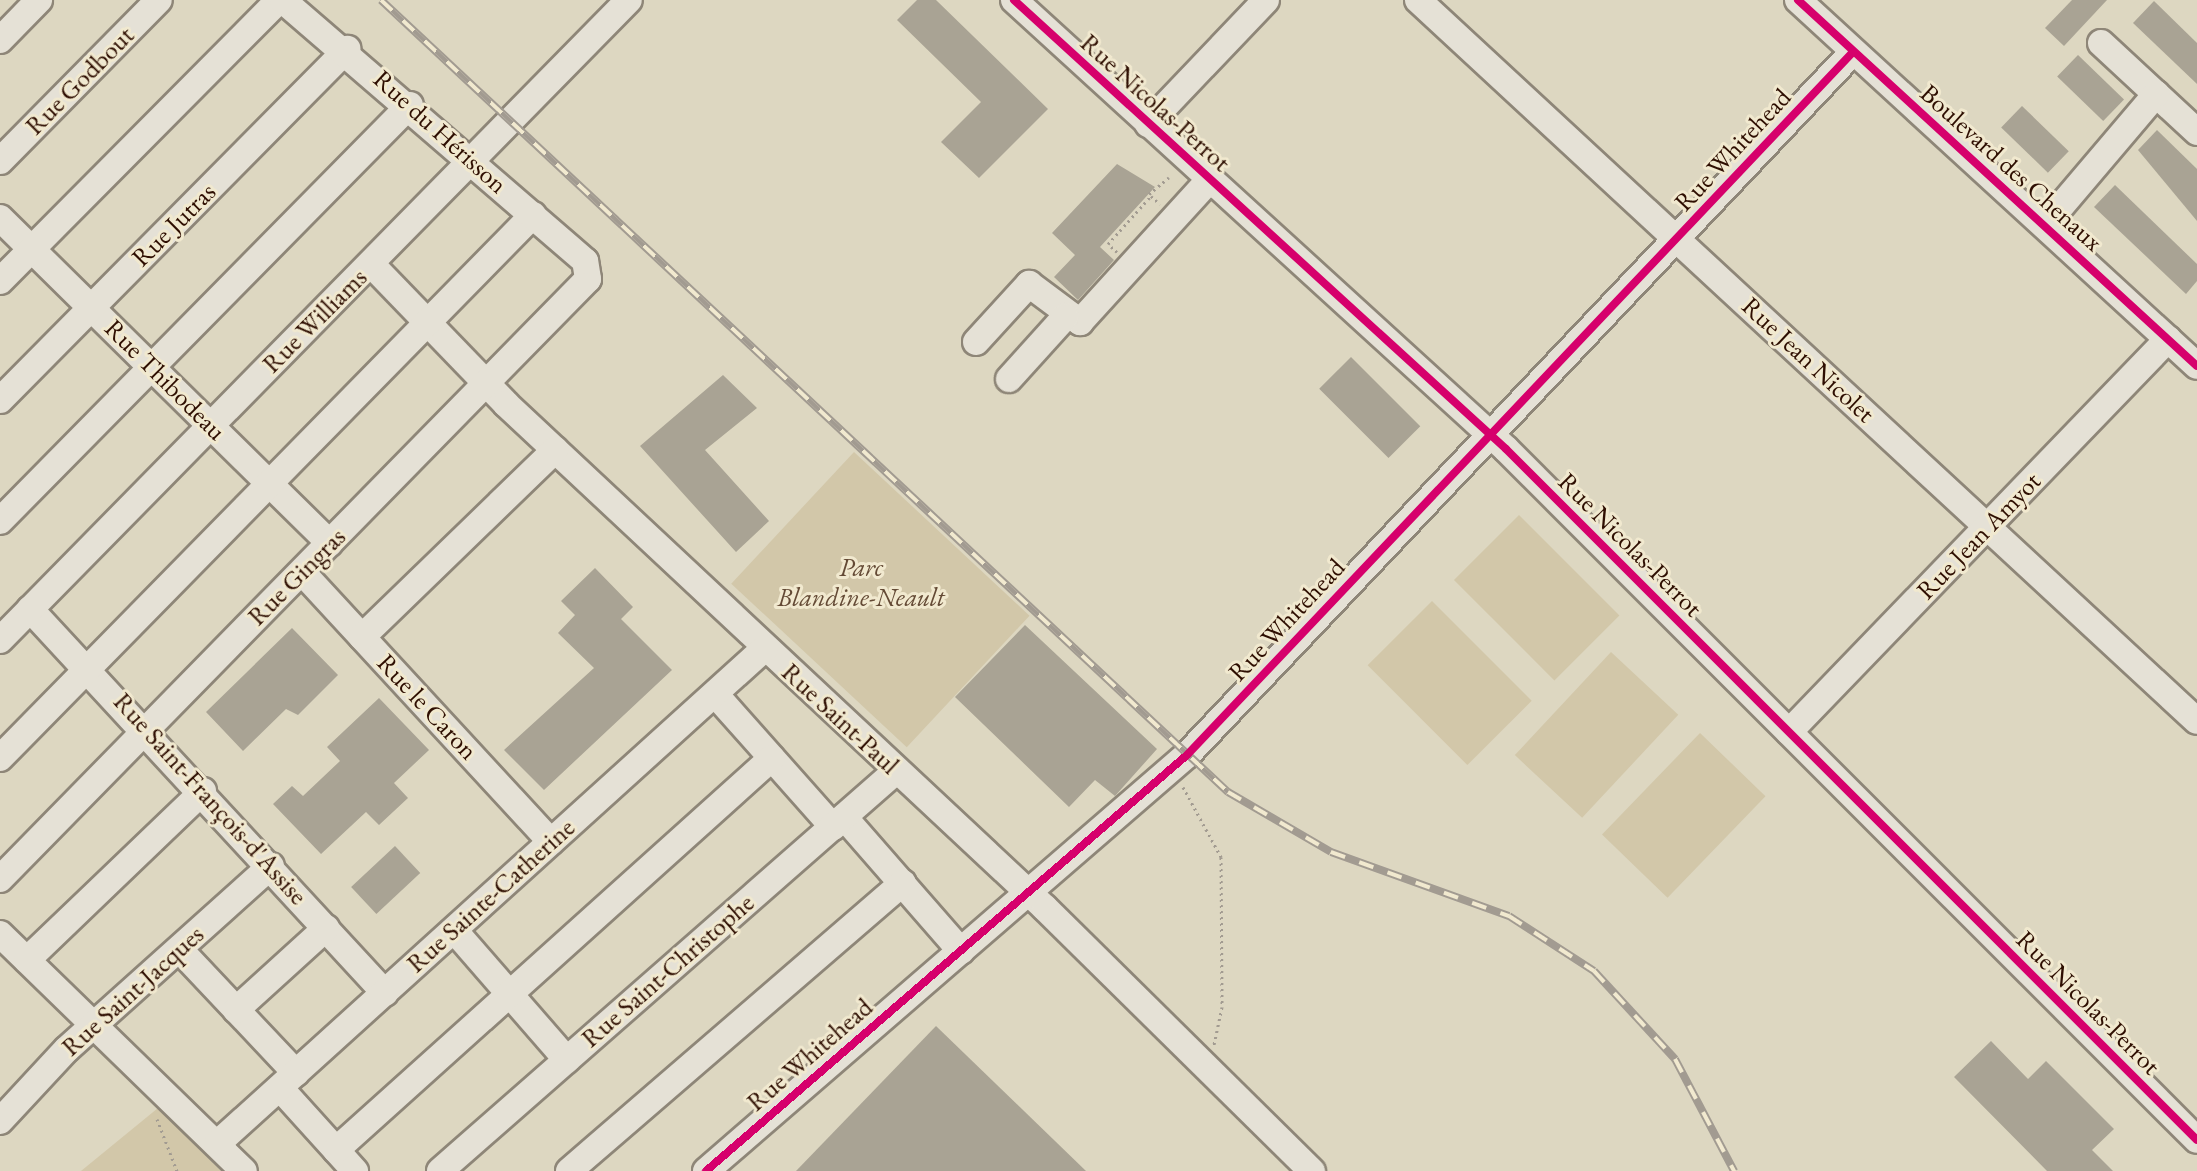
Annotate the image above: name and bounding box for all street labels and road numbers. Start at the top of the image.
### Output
street label: Rue Godbout [19,20,141,142]
street label: Rue Nicolas-Perrot [1074,28,1236,178]
street label: Rue du Hérisson [367,64,513,200]
street label: Boulevard des Chenaux [1913,78,2109,258]
street label: Rue Whitehead [1668,82,1798,218]
street label: Rue Jutras [126,177,222,273]
street label: Rue Williams [256,262,374,380]
street label: Rue Jean Nicolet [1735,291,1881,429]
street label: Rue Thibodeau [98,313,232,447]
street label: Rue Jean Amyot [1911,466,2047,606]
street label: Rue Nicolas-Perrot [1552,467,1708,623]
street label: Rue Gingras [242,522,352,632]
street label: Rue Whitehead [1222,552,1352,688]
street label: Rue le Caron [370,648,484,766]
street label: Rue Saint-Paul [775,657,905,781]
street label: Rue Saint-François-d'Assise [107,687,313,911]
street label: Rue Sainte-Catherine [401,812,581,980]
street label: Rue Saint-Christophe [575,888,761,1054]
street label: Rue Saint-Jacques [55,919,211,1063]
street label: Rue Nicolas-Perrot [2010,925,2166,1081]
street label: Rue Whitehead [741,992,879,1118]

